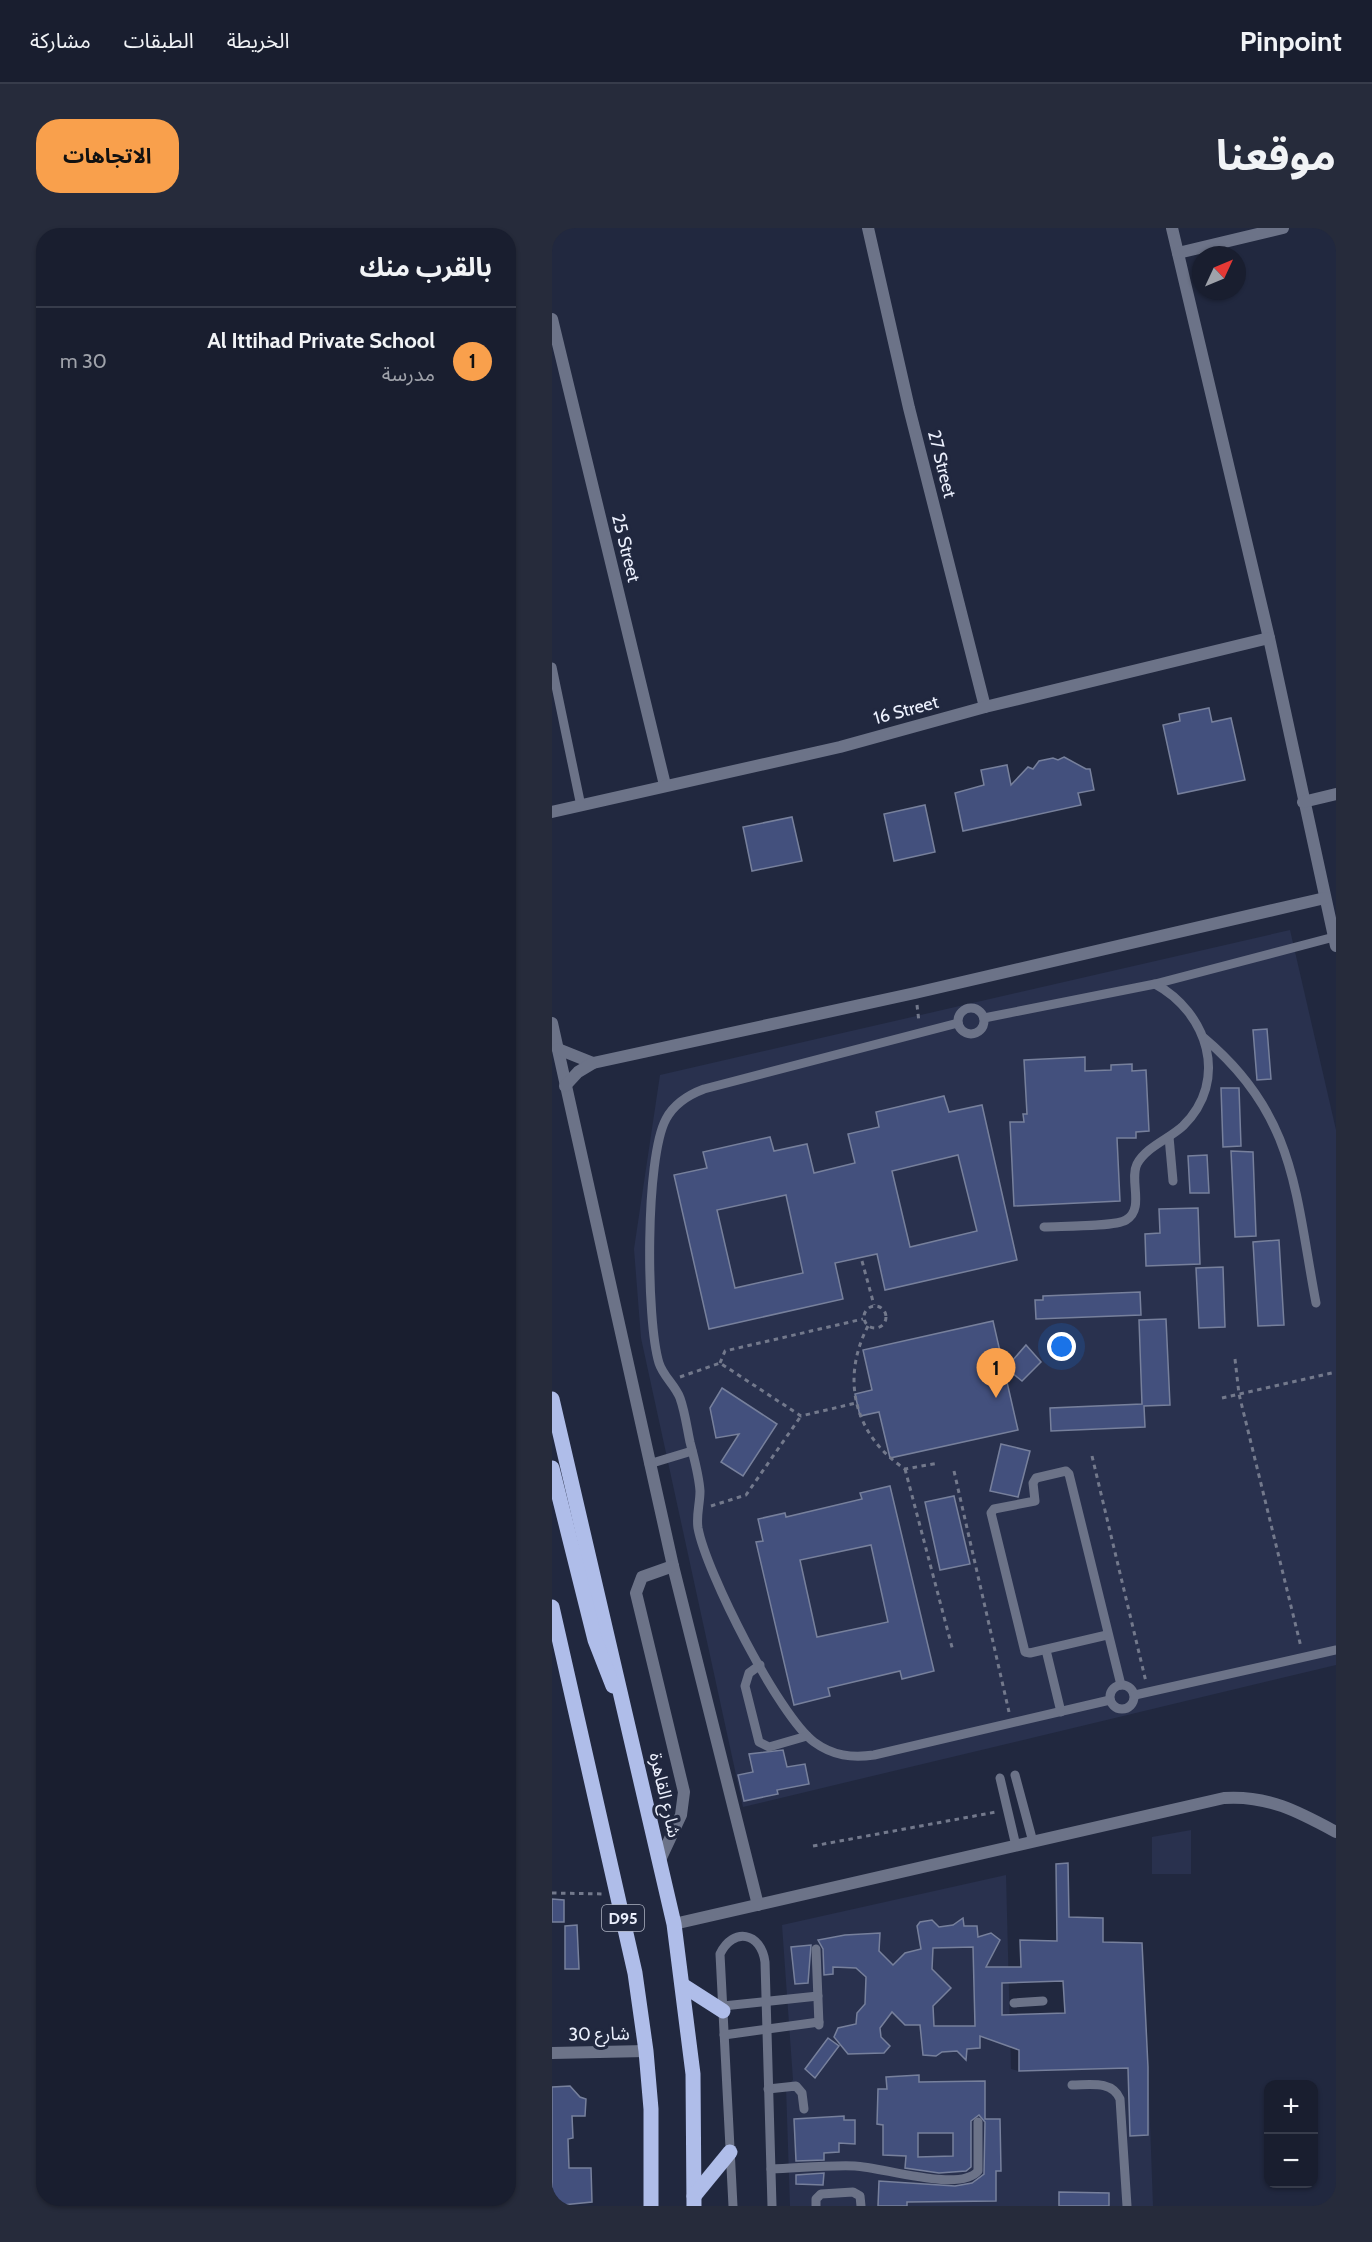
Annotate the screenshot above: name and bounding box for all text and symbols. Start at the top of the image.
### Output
text: Pinpoint [1240,24,1342,58]
text: مشاركة [30,28,91,53]
text: الطبقات [124,28,194,53]
text: الخريطة [227,28,290,53]
button: الاتجاهات [36,119,179,193]
text: موقعنا [1216,129,1336,181]
north arrow [1192,246,1246,300]
text: بالقرب منك [359,251,492,283]
text: Al Ittihad Private School [207,327,435,354]
text: 30 m [60,349,107,373]
text: 1 [469,349,476,373]
text: مدرسة [382,362,435,386]
street label: 27 Street [923,428,961,500]
street label: 25 Street [607,512,645,584]
street label: 16 Street [871,691,941,729]
your location [1047,1332,1076,1361]
pin: 1 [976,1348,1016,1398]
street label: شارع القاهرة [642,1750,685,1840]
road number: D95 [602,1905,644,1931]
street label: شارع 30 [568,2022,630,2049]
map controls [1264,2080,1318,2188]
button: + [1264,2080,1318,2134]
button: − [1264,2134,1318,2188]

